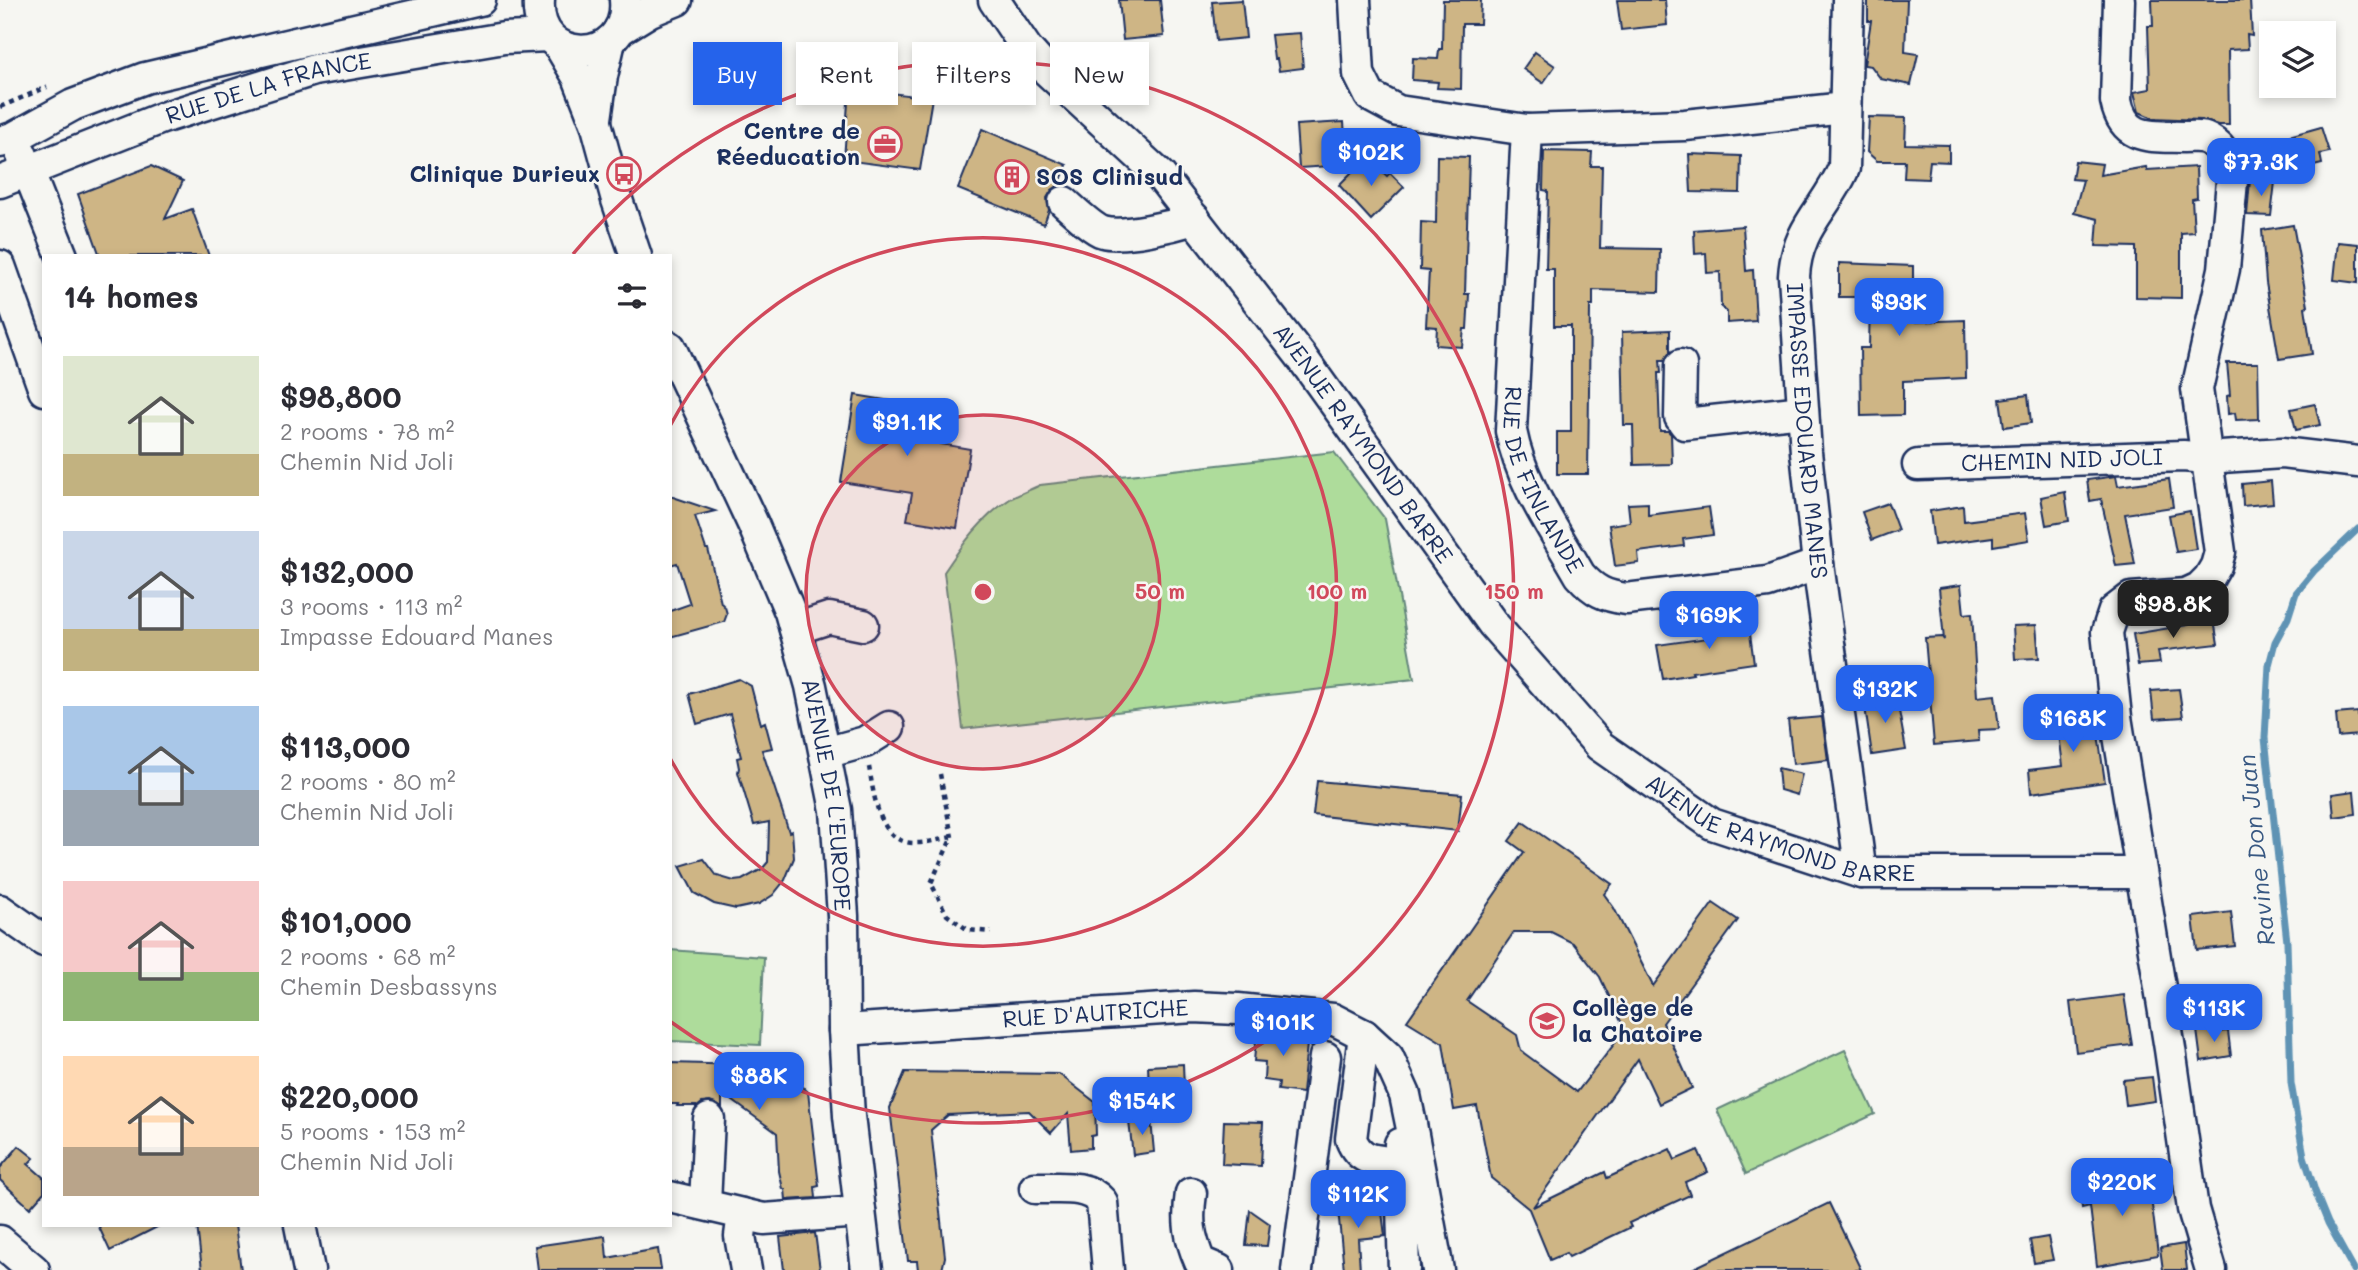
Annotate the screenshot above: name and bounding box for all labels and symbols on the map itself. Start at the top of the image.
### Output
street label: RUE DE LA FRANCE [161,45,373,130]
place label: Centre de Réeducation [716,115,860,171]
office icon: Centre de Réeducation [866,125,904,163]
pin: $102K [1322,128,1420,188]
pin: $77.3K [2204,138,2318,198]
bus stop icon: Clinique Durieux [605,155,643,193]
place label: Clinique Durieux [410,158,600,188]
building icon: SOS Clinisud [993,158,1031,196]
place label: SOS Clinisud [1036,161,1183,191]
pin: $93K [1858,278,1940,338]
street label: IMPASSE EDOUARD MANES [1781,282,1836,581]
street label: AVENUE RAYMOND BARRE [1267,317,1460,569]
street label: RUE DE FINLANDE [1497,385,1592,578]
pin: $91.1K [850,398,964,458]
street label: CHEMIN NID JOLI [1960,441,2163,478]
text: 50 m [1135,577,1185,604]
text: 100 m [1307,577,1367,604]
text: 150 m [1484,577,1544,604]
centre of rings [971,580,995,604]
pin: $98.8K [2116,580,2230,640]
pin: $169K [1660,592,1758,651]
pin: $132K [1836,666,1934,725]
street label: AVENUE DE L'EUROPE [795,674,859,912]
pin: $168K [2024,694,2122,754]
water label: Ravine Don Juan [2230,753,2281,947]
street label: AVENUE RAYMOND BARRE [1640,767,1915,887]
pin: $113K [2165,984,2263,1044]
street label: RUE D'AUTRICHE [1001,991,1189,1034]
place label: Collège de la Chatoire [1572,992,1703,1048]
pin: $101K [1234,998,1332,1058]
school or university icon: Collège de la Chatoire [1528,1002,1566,1040]
pin: $88K [718,1052,800,1112]
pin: $154K [1093,1078,1191,1137]
pin: $220K [2073,1158,2171,1218]
pin: $112K [1309,1170,1407,1230]

